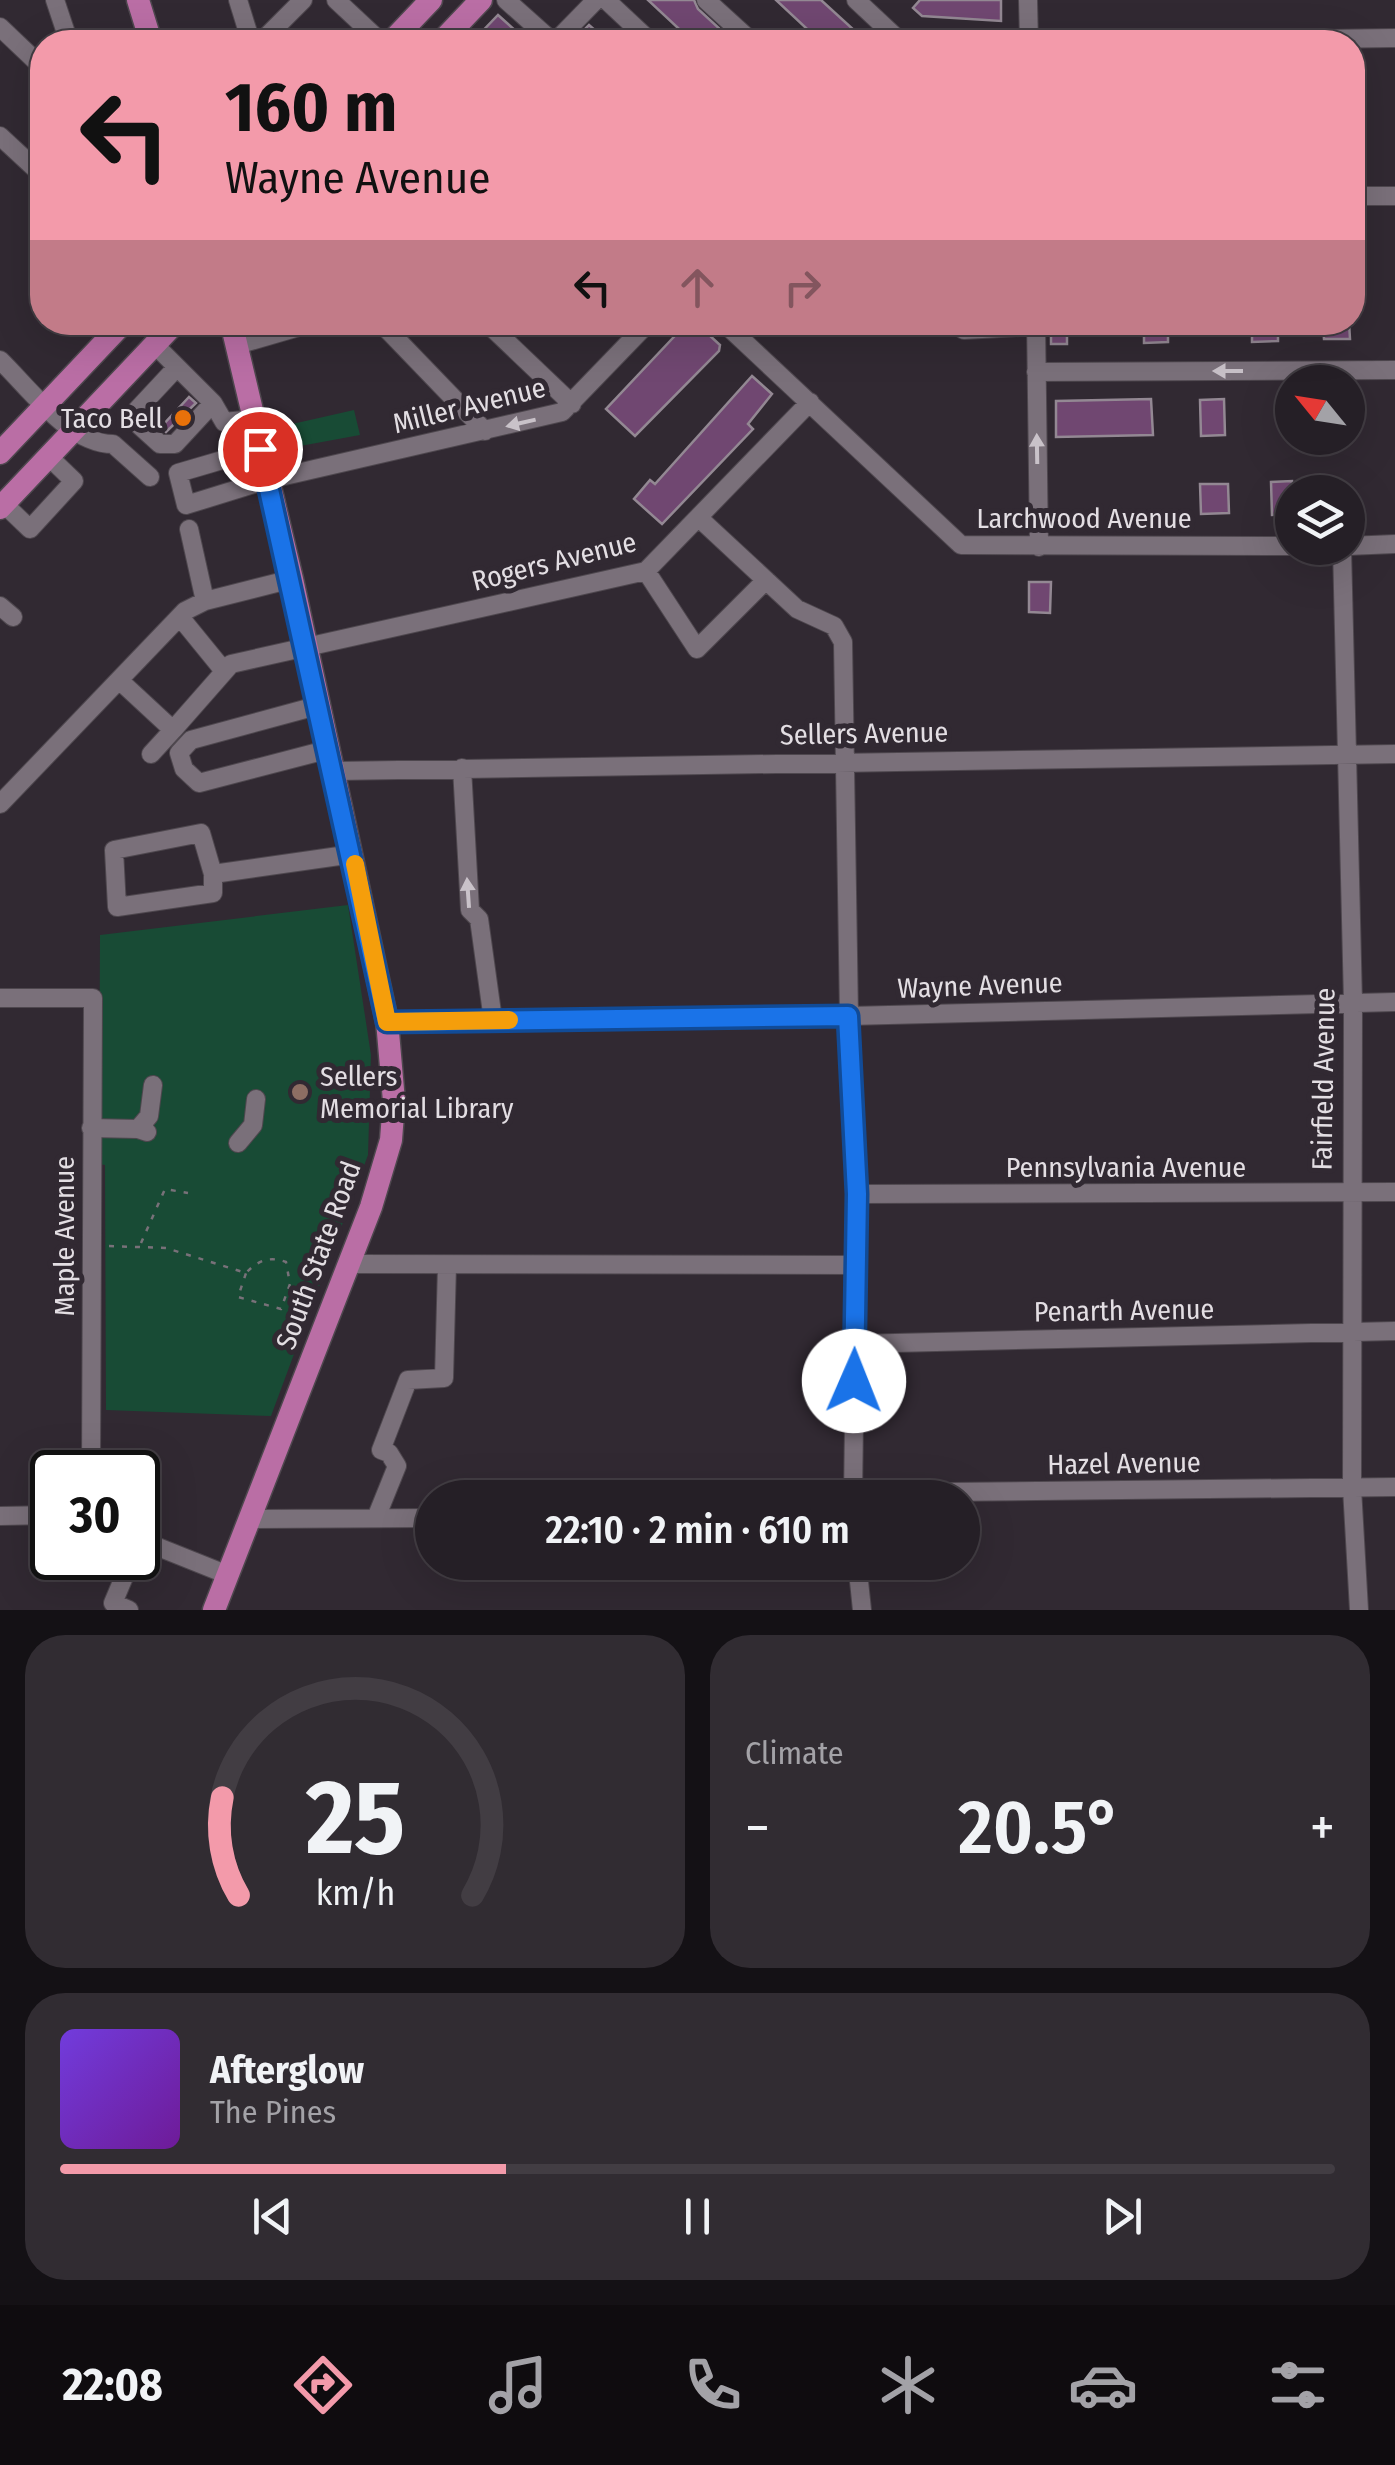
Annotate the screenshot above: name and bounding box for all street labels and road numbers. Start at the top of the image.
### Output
street label: Miller Avenue [389,371,549,440]
street label: Larchwood Avenue [976,502,1192,535]
street label: Rogers Avenue [469,525,640,598]
street label: Sellers Avenue [780,716,948,751]
street label: Wayne Avenue [897,966,1063,1005]
street label: Fairfield Avenue [1305,987,1342,1171]
street label: Pennsylvania Avenue [1006,1151,1246,1184]
street label: Maple Avenue [48,1156,81,1316]
street label: South State Road [269,1157,368,1354]
street label: Penarth Avenue [1033,1292,1215,1329]
street label: Hazel Avenue [1047,1446,1201,1481]

